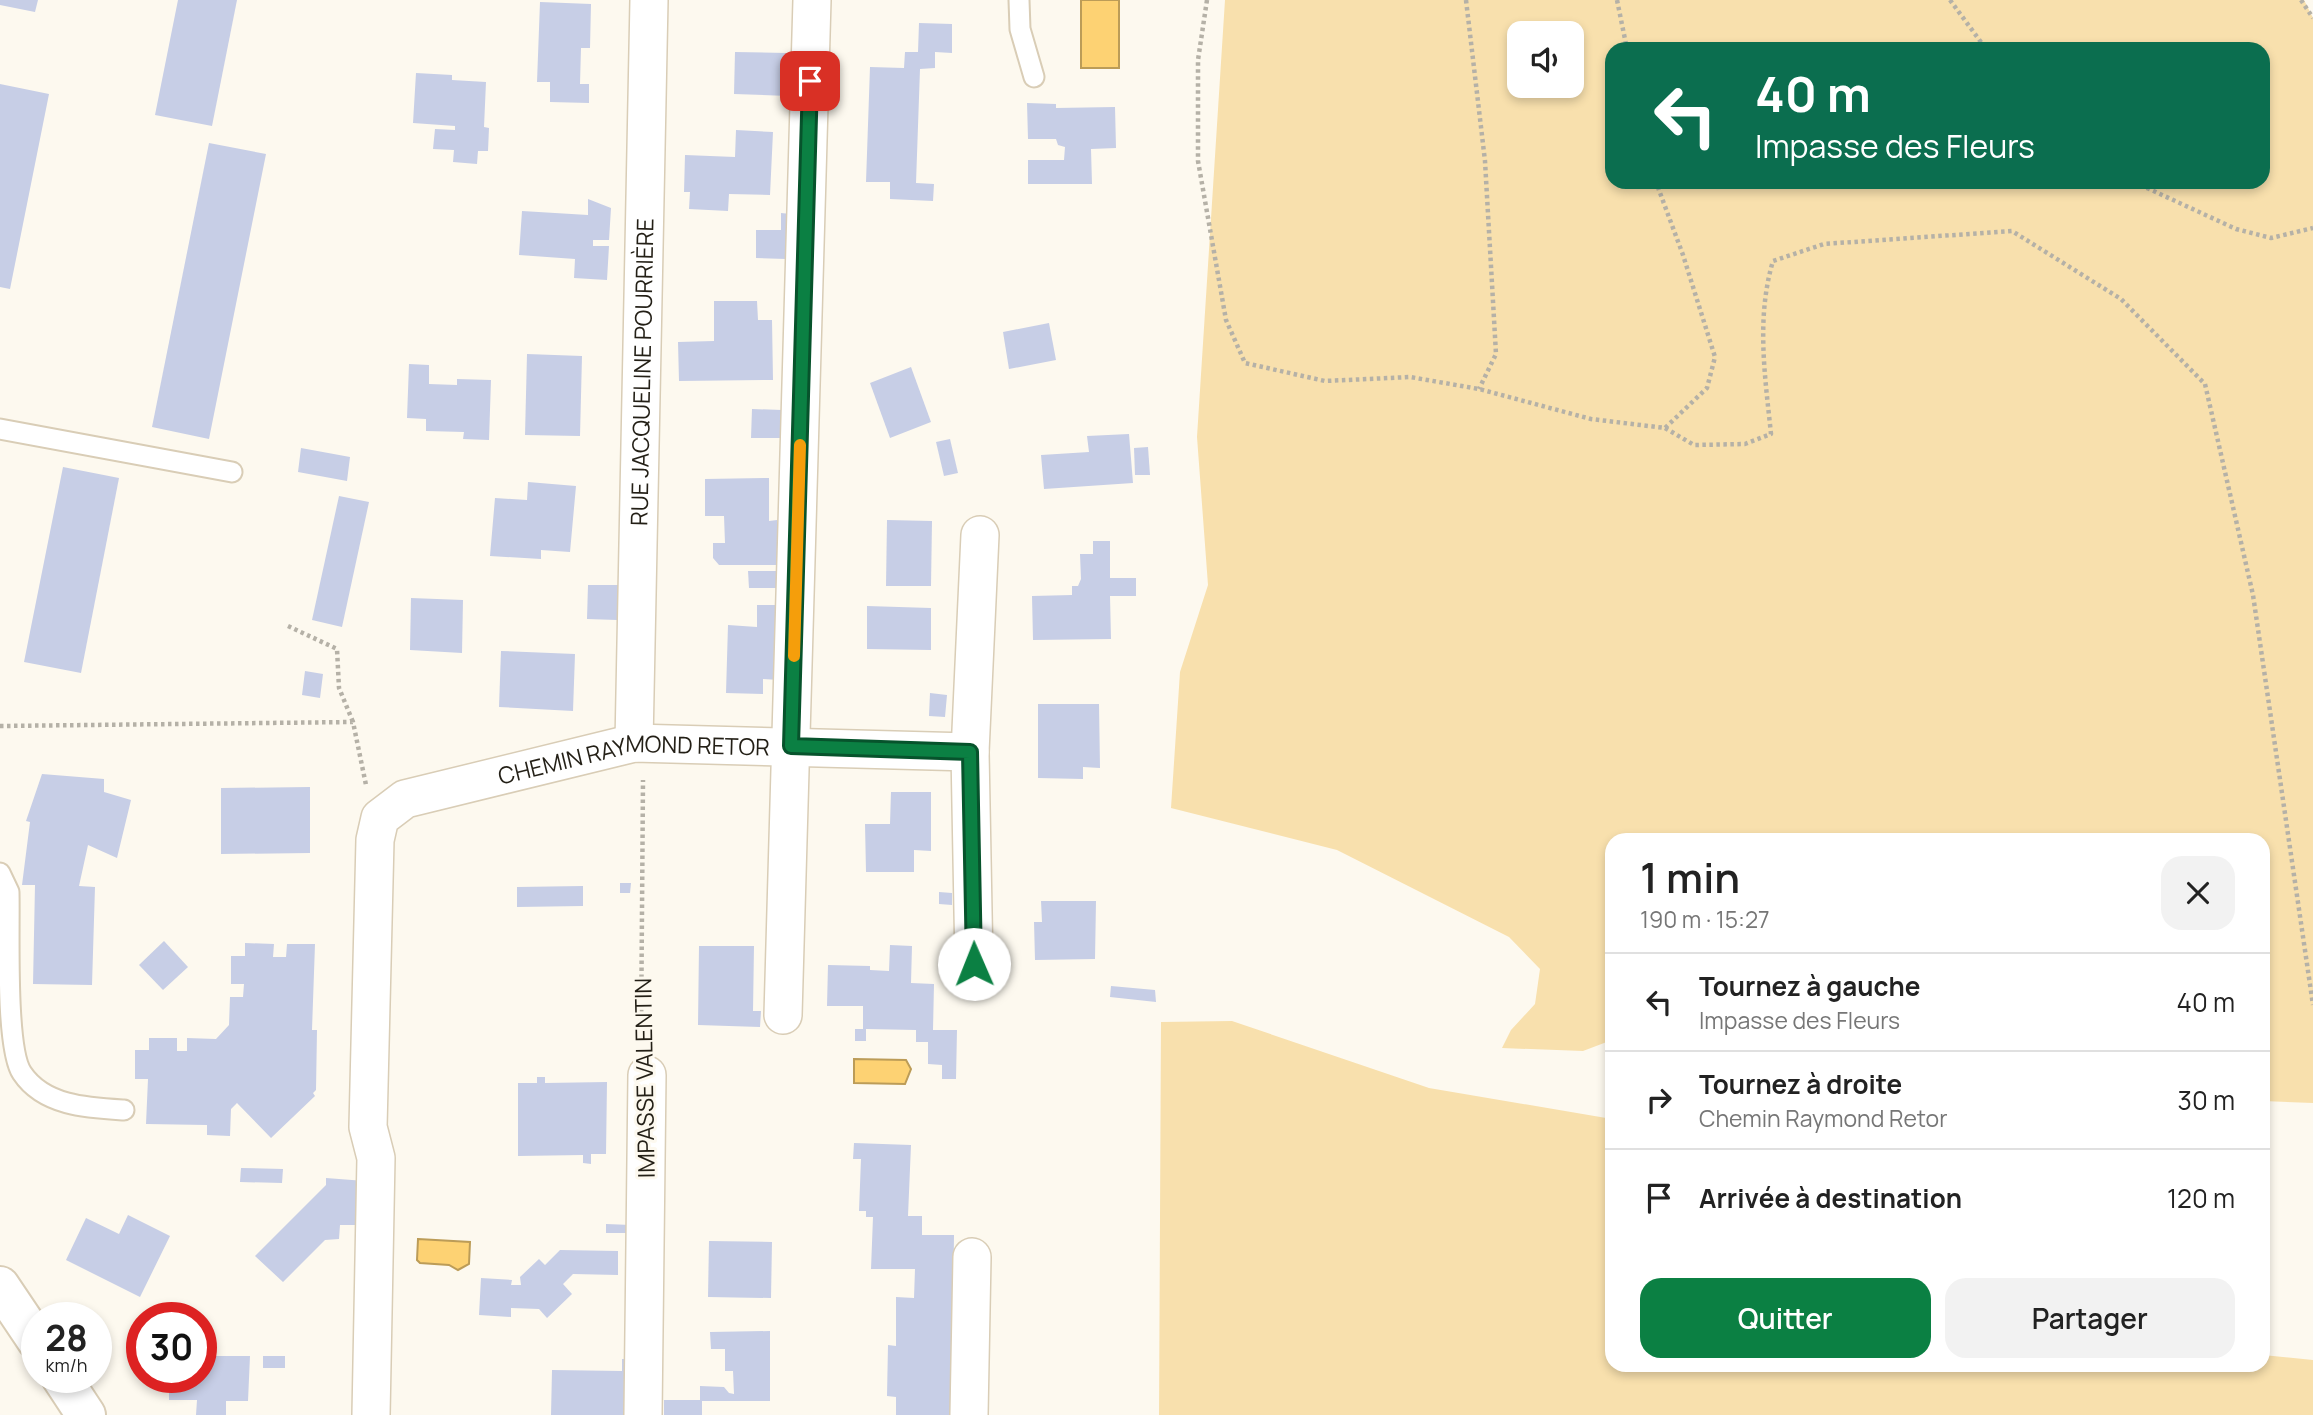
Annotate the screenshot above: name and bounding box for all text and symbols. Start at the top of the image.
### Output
map controls [1507,21,1584,98]
button: sound [1507,21,1584,98]
pin [780,51,840,111]
text: 40 m [1755,60,1871,127]
icon: arrive [791,62,829,100]
icon: left [1640,70,1731,161]
text: Impasse des Fleurs [1755,124,2035,168]
street label: RUE JACQUELINE POURRIÈRE [622,218,661,526]
street label: CHEMIN RAYMOND RETOR [495,727,770,792]
text: 1 min [1640,848,1740,906]
button: close [2161,856,2235,930]
text: 190 m · 15:27 [1640,903,1770,935]
position arrow [937,927,1011,1001]
text: Tournez à gauche [1699,968,1920,1004]
street label: IMPASSE VALENTIN [626,978,662,1178]
icon: left [1640,983,1678,1021]
text: 40 m [2177,984,2235,1020]
text: Impasse des Fleurs [1699,1004,1900,1036]
text: Tournez à droite [1699,1066,1902,1102]
icon: right [1640,1081,1678,1119]
text: 30 m [2178,1082,2235,1118]
text: Chemin Raymond Retor [1699,1102,1948,1134]
icon: arrive [1640,1179,1678,1217]
text: Arrivée à destination [1699,1180,1962,1216]
text: 120 m [2167,1180,2235,1216]
button: Quitter [1640,1278,1931,1358]
button: Partager [1945,1278,2235,1358]
speed limit sign: 30 [126,1302,217,1393]
text: 28 [45,1314,88,1362]
text: km/h [46,1353,87,1377]

